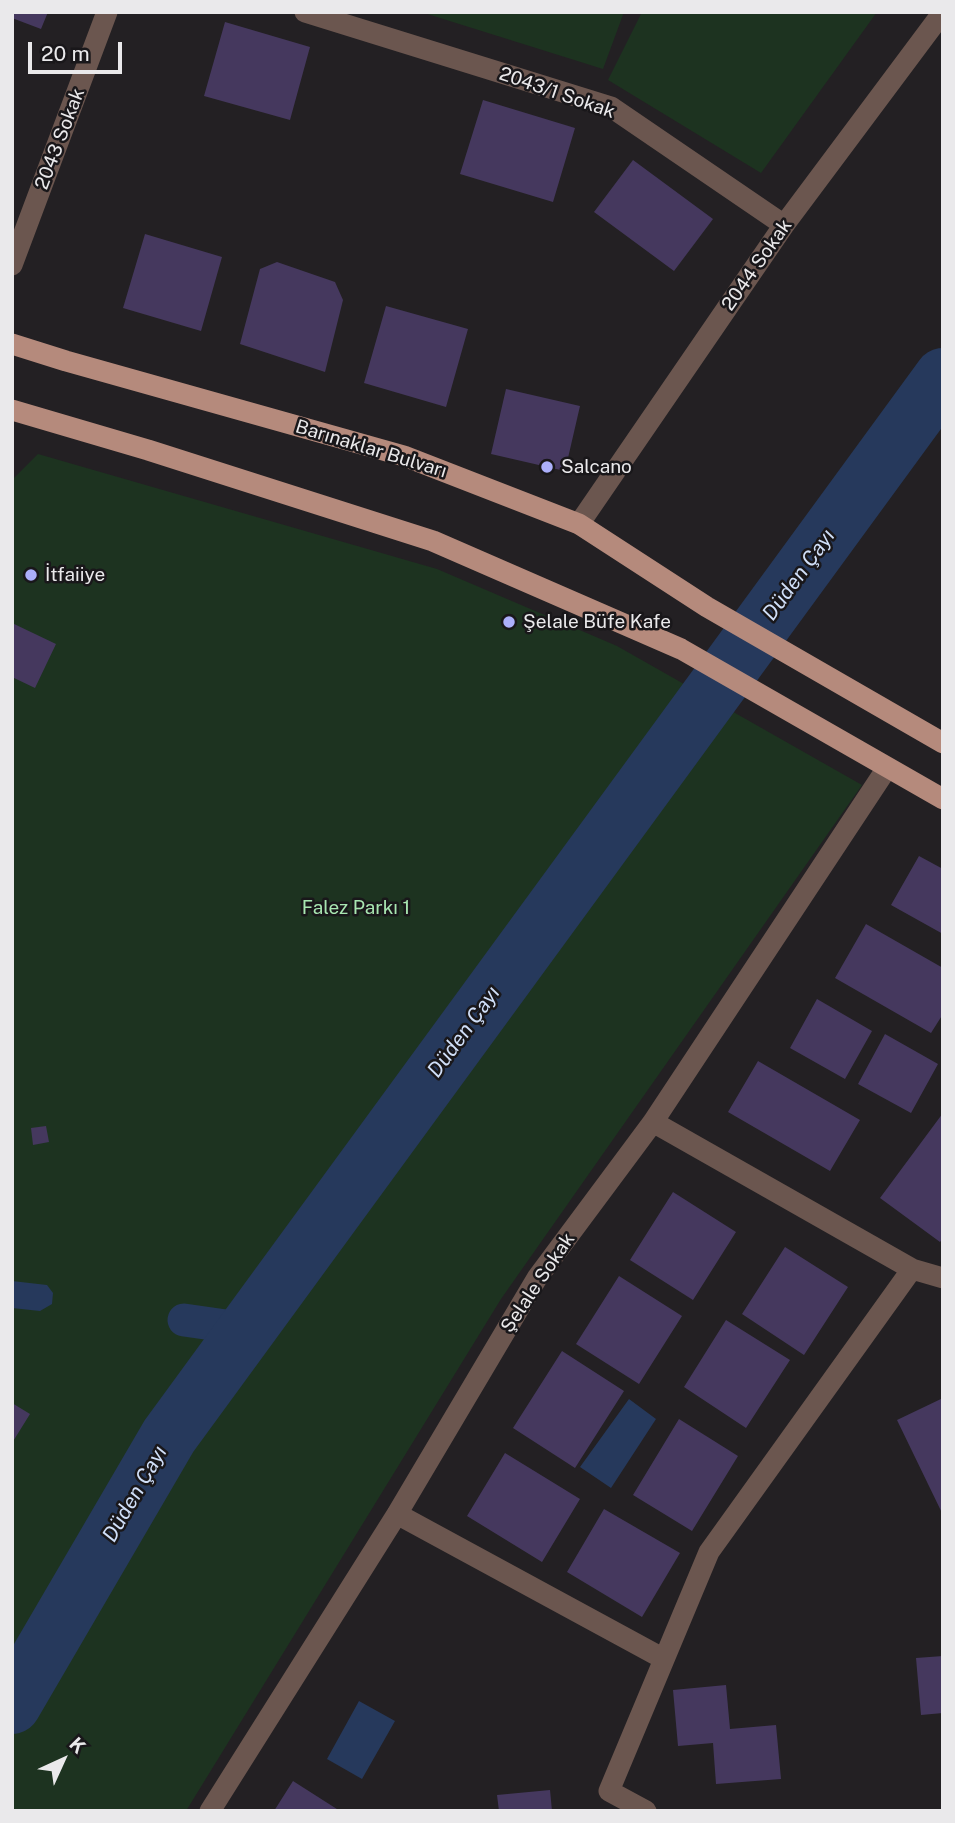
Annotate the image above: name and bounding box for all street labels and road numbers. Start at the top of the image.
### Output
street label: 2043/1 Sokak [496,63,618,123]
street label: 2043 Sokak [30,85,90,193]
street label: 2044 Sokak [717,215,797,315]
street label: Barınaklar Bulvarı [293,415,449,483]
street label: Şelale Sokak [496,1229,580,1337]

